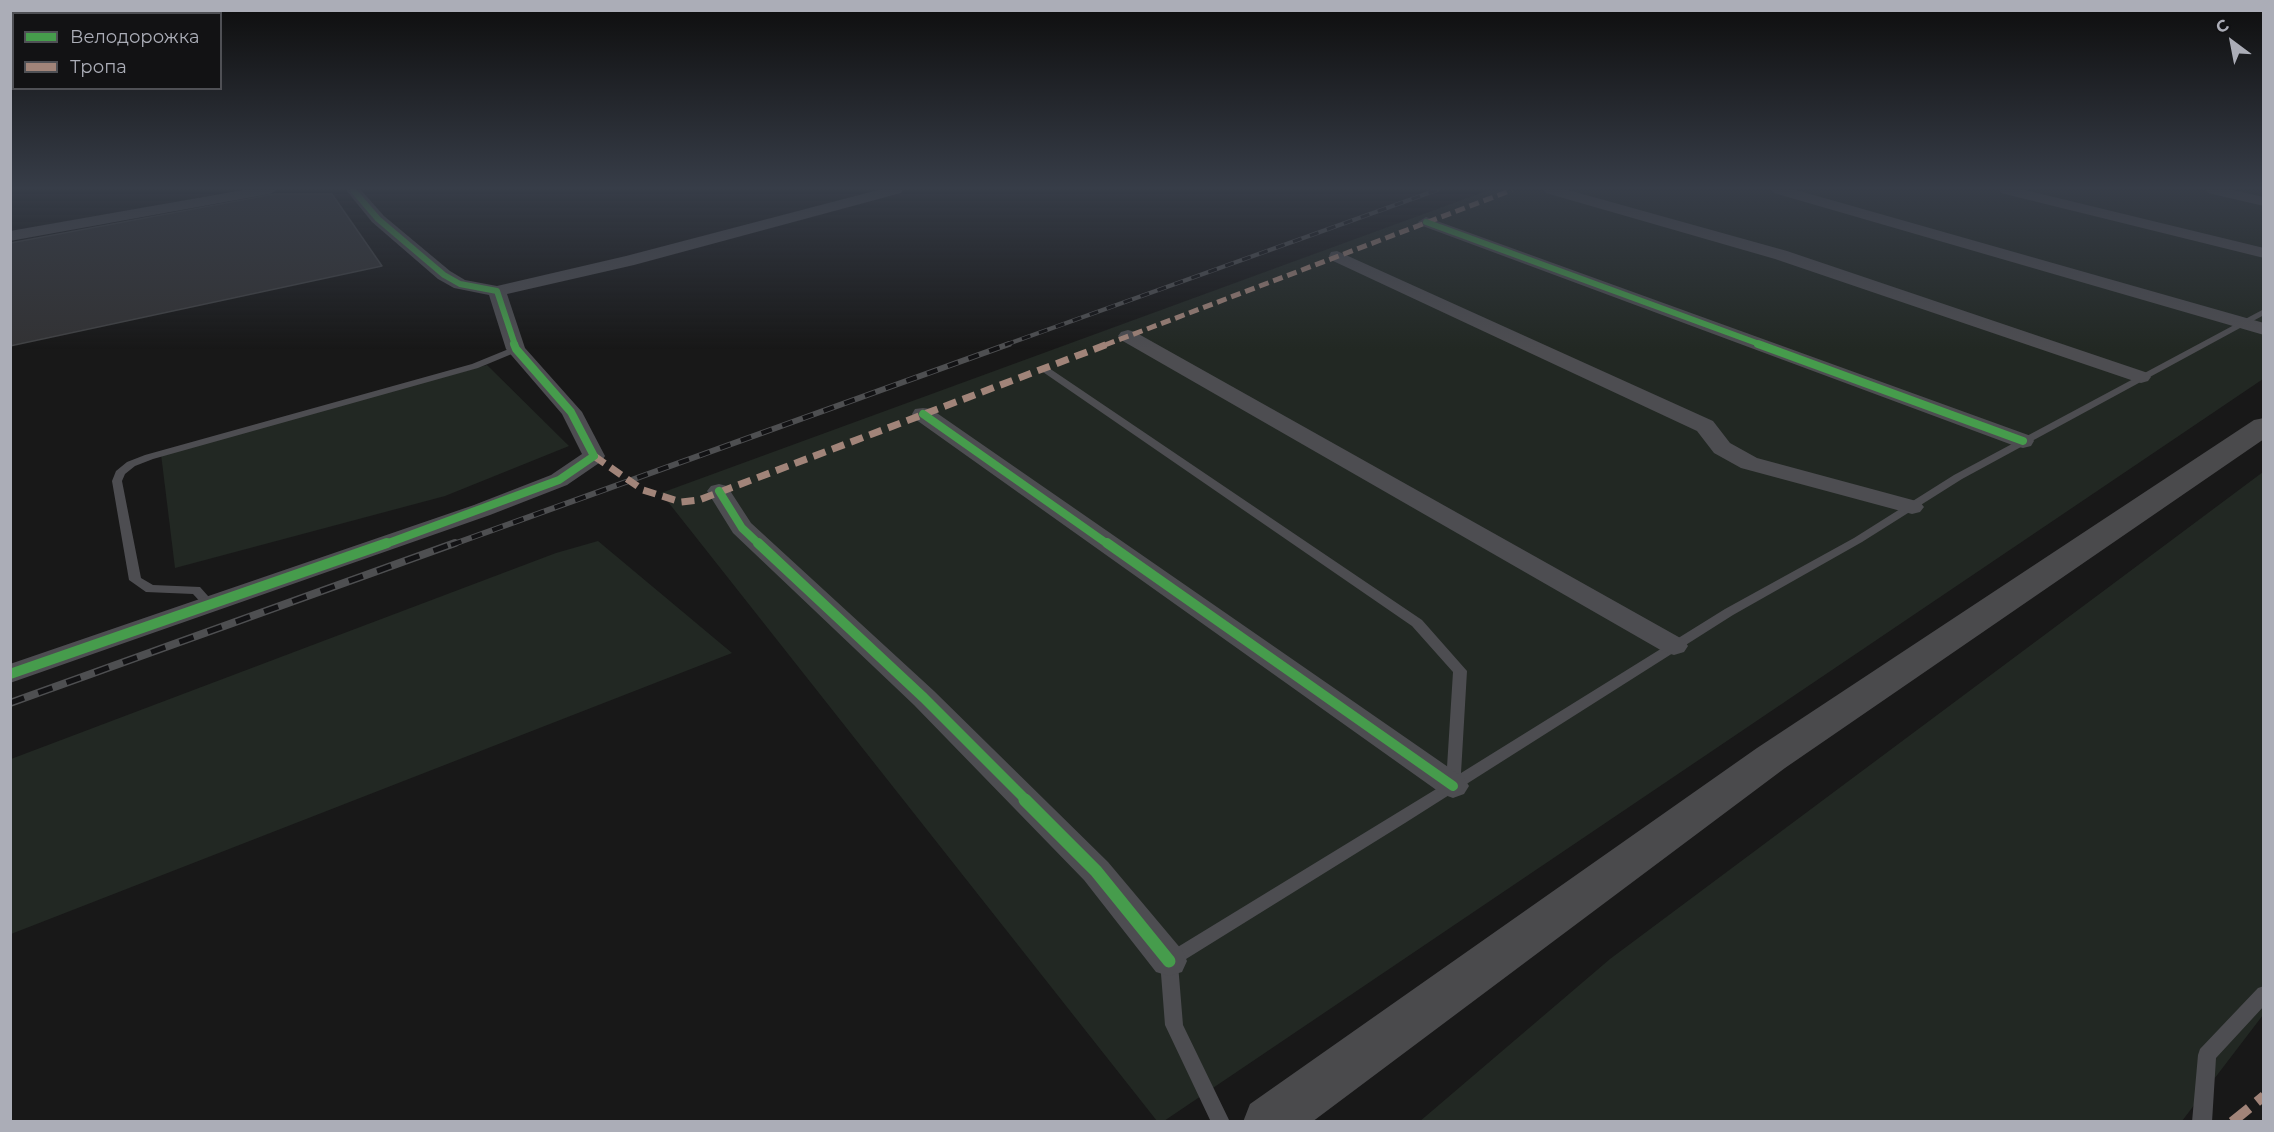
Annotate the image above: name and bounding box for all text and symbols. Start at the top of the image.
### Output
legend [12,12,222,90]
north arrow [2202,12,2262,72]
text: С [2212,15,2232,37]
text: Велодорожка [70,26,199,48]
text: Тропа [70,56,127,78]

